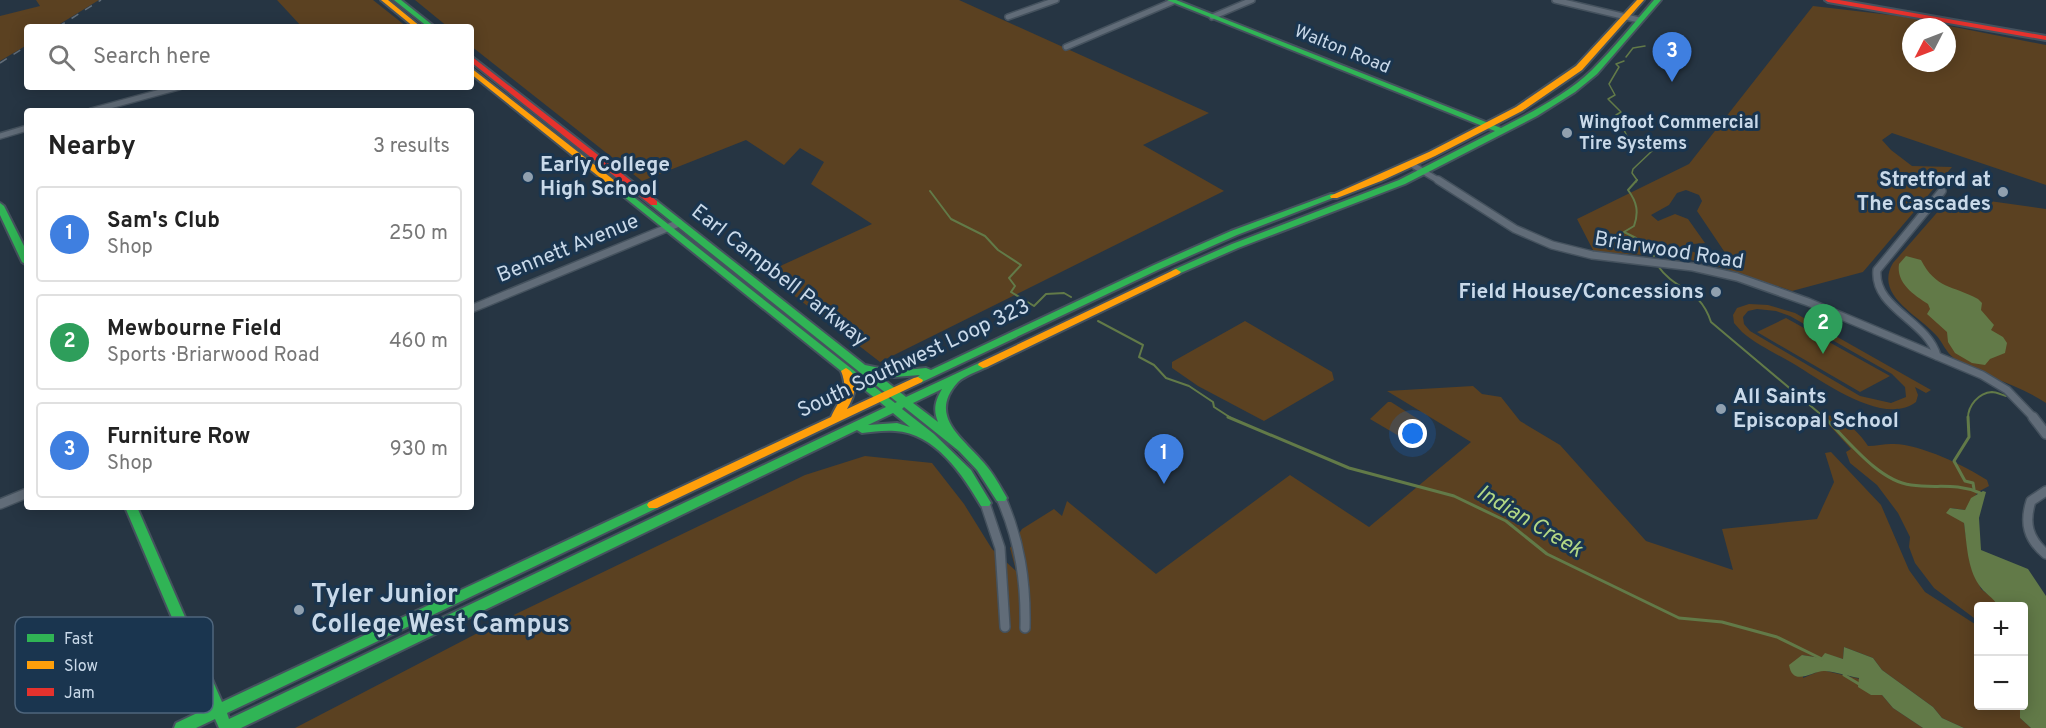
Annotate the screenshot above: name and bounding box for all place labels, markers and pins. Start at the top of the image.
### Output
pin: 3 [1652,32,1692,82]
place label: Wingfoot Commercial Tire Systems [1579,112,1759,156]
marker: Wingfoot Commercial Tire Systems [1560,126,1574,140]
place label: Early College High School [540,152,670,203]
place label: Stretford at The Cascades [1857,167,1991,218]
marker: Early College High School [521,170,535,184]
marker: Stretford at The Cascades [1996,185,2010,199]
place label: Field House/Concessions [1459,279,1704,306]
marker: Field House/Concessions [1709,285,1723,299]
pin: 2 [1804,304,1842,354]
place label: All Saints Episcopal School [1733,384,1899,435]
marker: All Saints Episcopal School [1714,402,1728,416]
pin: 1 [1144,434,1184,484]
place label: Tyler Junior College West Campus [311,579,570,642]
marker: Tyler Junior College West Campus [292,603,306,617]

